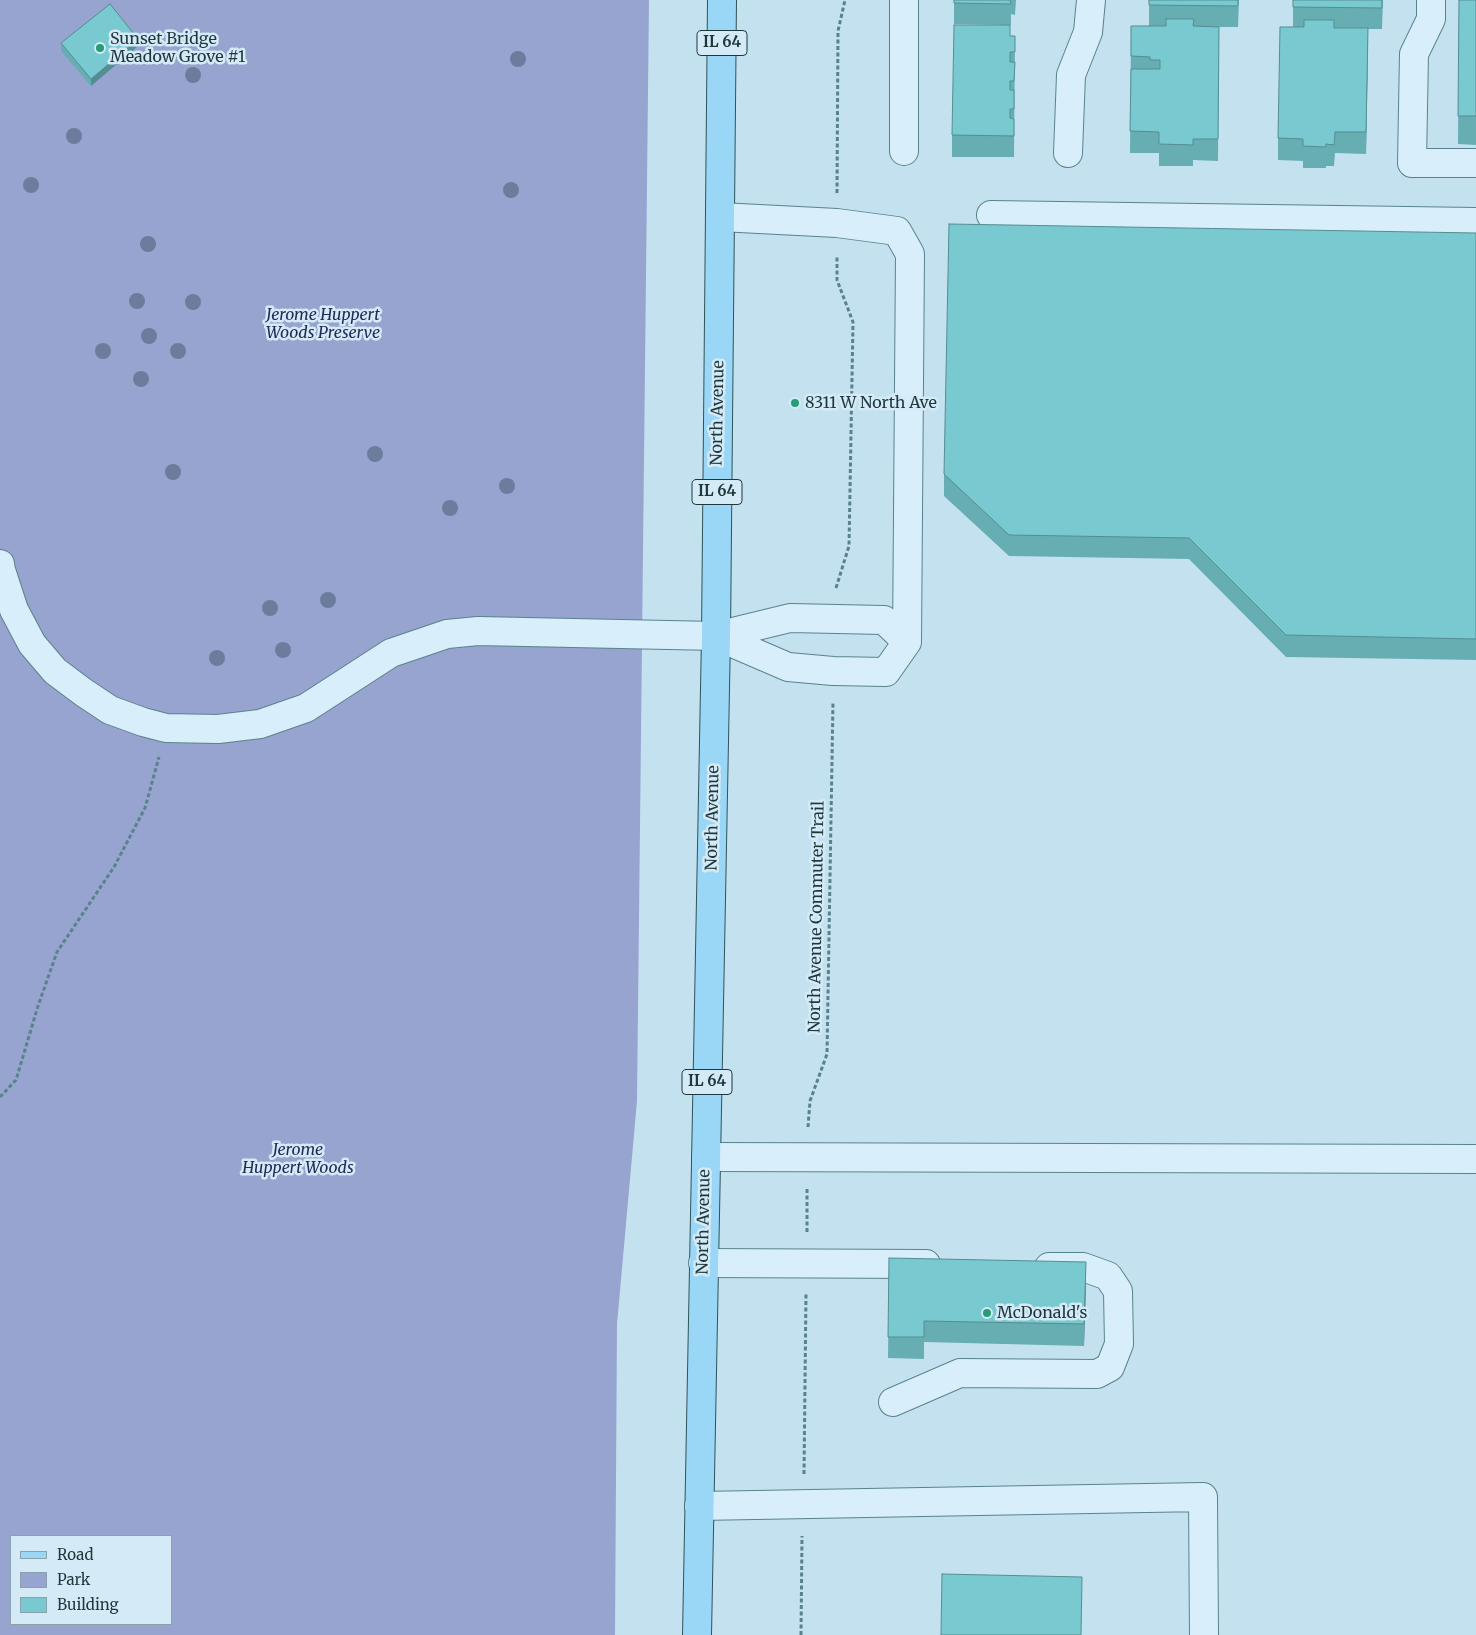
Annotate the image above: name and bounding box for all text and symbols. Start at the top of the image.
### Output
place label: Sunset Bridge Meadow Grove #1 [110,29,245,67]
road number: IL 64 [697,30,747,56]
marker: Sunset Bridge Meadow Grove #1 [94,42,106,54]
park label: Jerome Huppert Woods Preserve [266,305,380,343]
street label: North Avenue [707,360,729,466]
place label: 8311 W North Ave [805,393,937,413]
marker: 8311 W North Ave [789,397,801,409]
road number: IL 64 [692,480,742,504]
street label: North Avenue [702,765,724,871]
street label: North Avenue Commuter Trail [805,801,829,1033]
road number: IL 64 [682,1070,732,1094]
park label: Jerome Huppert Woods [242,1140,354,1178]
street label: North Avenue [693,1169,715,1275]
place label: McDonald's [997,1303,1087,1323]
marker: McDonald's [981,1307,993,1319]
legend [10,1535,172,1625]
text: Road [57,1545,93,1564]
text: Park [57,1570,90,1589]
text: Building [57,1595,119,1614]

